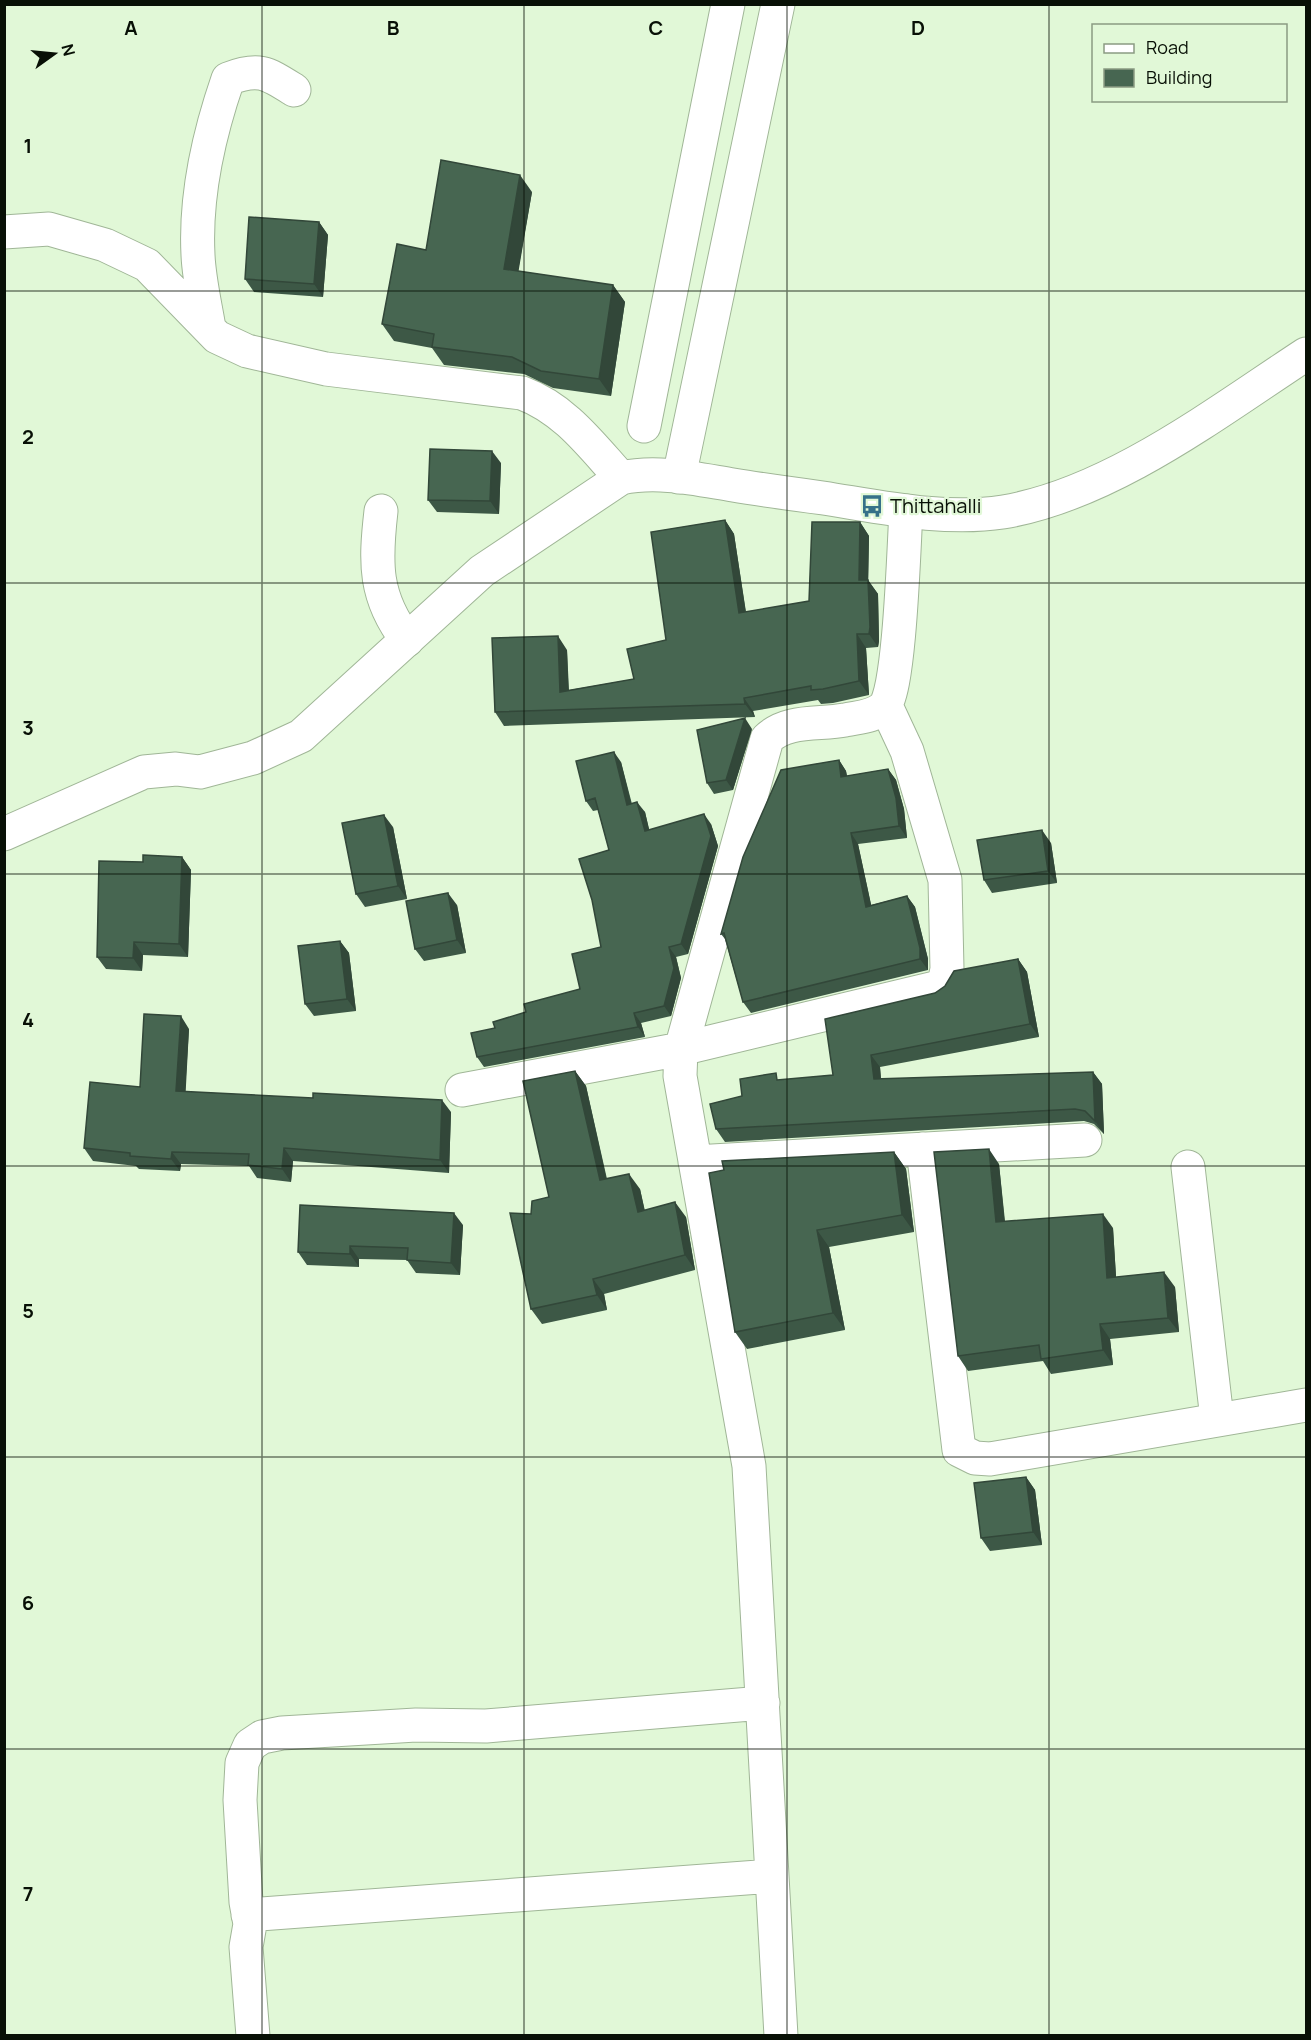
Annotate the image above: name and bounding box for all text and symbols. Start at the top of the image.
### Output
text: A [124,14,138,41]
text: B [387,14,400,41]
text: C [649,14,663,41]
text: D [911,14,925,41]
north arrow [24,24,84,84]
legend [1092,24,1287,102]
text: Road [1146,35,1189,59]
text: N [56,42,81,59]
text: Building [1146,65,1212,89]
text: 1 [24,132,32,159]
text: 2 [22,423,34,450]
place label: Thittahalli [890,492,981,519]
bus stop icon: Thittahalli [859,493,885,519]
text: 3 [22,714,34,741]
text: 4 [22,1006,34,1033]
text: 5 [22,1297,34,1324]
text: 6 [22,1589,34,1616]
text: 7 [23,1880,33,1907]

